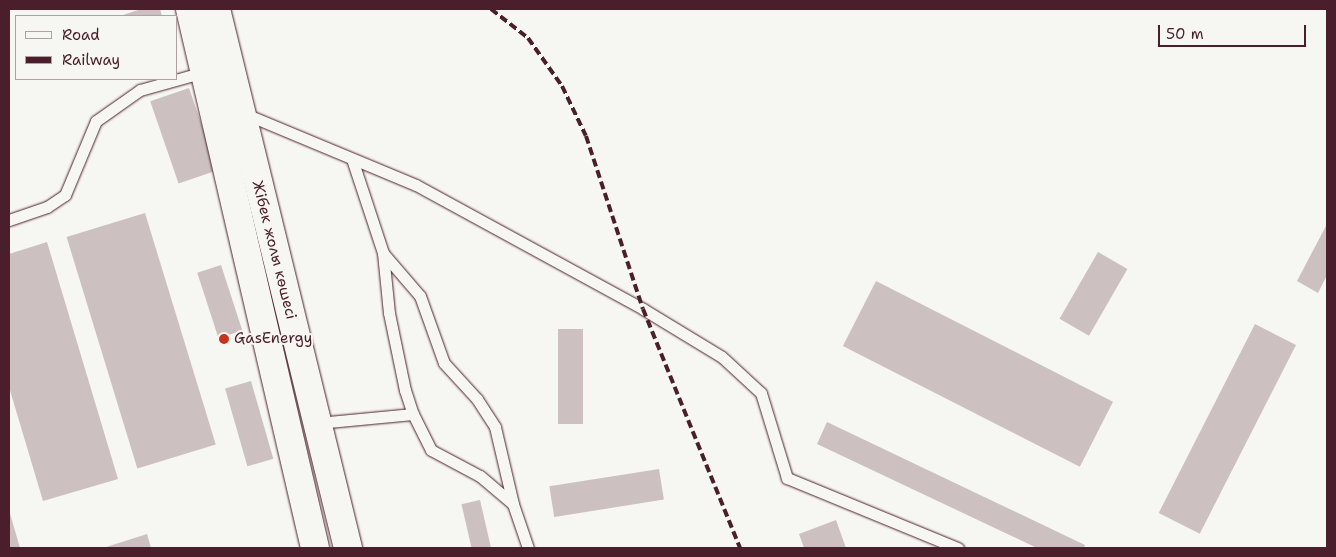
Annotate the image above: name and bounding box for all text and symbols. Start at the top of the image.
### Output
legend [15,15,178,80]
scale bar [1161,15,1308,47]
text: 50 m [1166,24,1204,44]
text: Road [62,25,100,45]
text: Railway [62,50,120,70]
street label: Жібек жолы көшесі [248,179,300,321]
place label: GasEnergy [234,330,312,348]
marker: GasEnergy [218,333,230,345]

